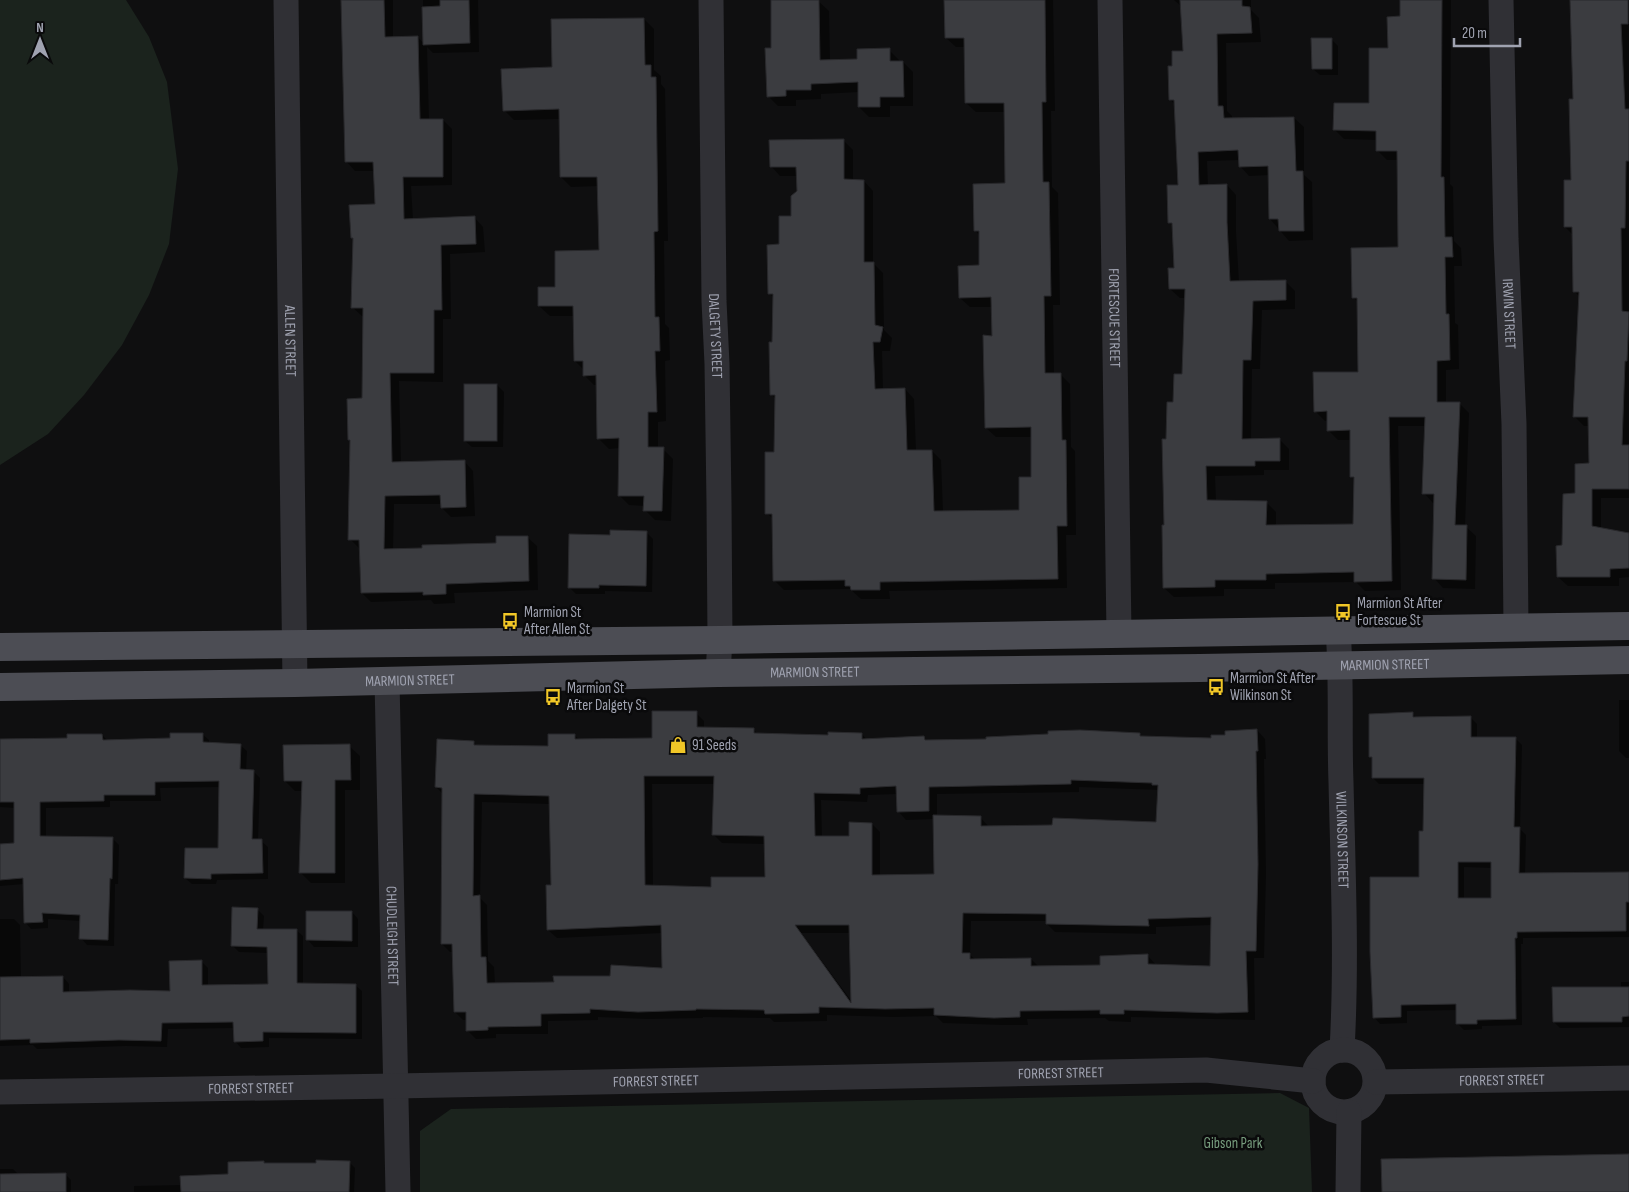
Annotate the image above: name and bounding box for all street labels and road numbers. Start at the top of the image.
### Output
street label: FORTESCUE STREET [1104,268,1124,368]
street label: IRWIN STREET [1498,278,1520,350]
street label: DALGETY STREET [704,293,726,379]
street label: ALLEN STREET [280,304,300,377]
street label: MARMION STREET [1340,655,1430,675]
street label: MARMION STREET [770,663,860,682]
street label: MARMION STREET [365,670,455,691]
street label: WILKINSON STREET [1331,791,1353,889]
street label: CHUDLEIGH STREET [381,886,403,986]
street label: FORREST STREET [1018,1063,1104,1084]
street label: FORREST STREET [1459,1070,1545,1091]
street label: FORREST STREET [613,1071,699,1092]
street label: FORREST STREET [208,1079,294,1099]

